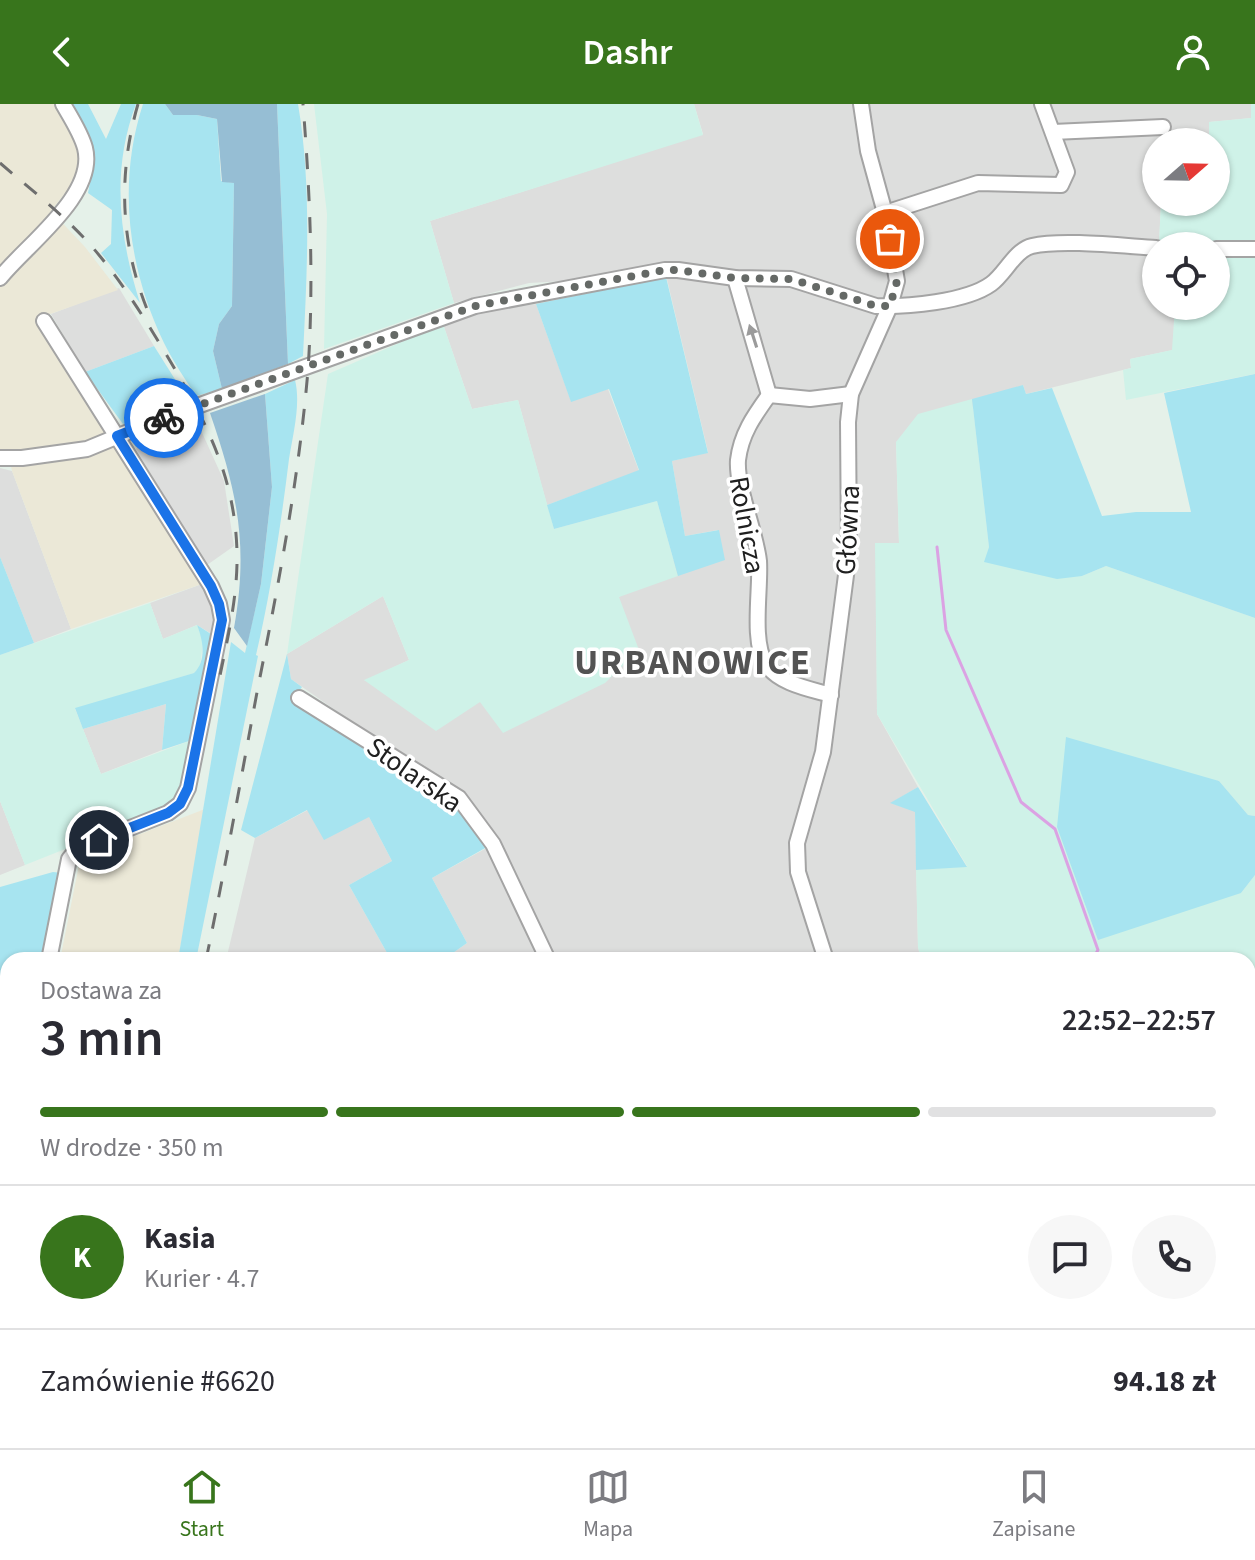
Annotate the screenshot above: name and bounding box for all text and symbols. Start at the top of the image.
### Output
text: Dashr [582,27,673,78]
icon: back [40,30,84,74]
icon: person [1171,30,1215,74]
north arrow [1142,128,1230,216]
map controls [1142,128,1230,320]
pin [856,205,924,273]
icon: bag [868,217,912,261]
button: locate [1142,232,1230,320]
one-way arrow [747,324,759,348]
courier [124,378,204,458]
icon: bike [142,396,186,440]
street label: Rolnicza [719,473,775,577]
street label: Główna [826,484,870,576]
district label: URBANOWICE [574,637,812,688]
street label: Stolarska [358,727,470,822]
pin [65,806,133,874]
icon: home [77,818,121,862]
text: Dostawa za [40,972,162,1009]
text: 22:52–22:57 [1062,999,1216,1042]
text: 3 min [40,1002,164,1076]
text: W drodze · 350 m [40,1129,223,1166]
button: chat [1028,1215,1112,1299]
button: phone [1132,1215,1216,1299]
text: Kasia [144,1217,216,1260]
text: K [73,1236,91,1279]
text: Kurier · 4.7 [144,1260,259,1297]
text: Zamówienie #6620 [40,1360,275,1403]
text: 94.18 zł [1113,1360,1216,1403]
tab: Start [180,1465,224,1545]
tab: Mapa [583,1465,633,1545]
tab: Zapisane [992,1465,1075,1545]

